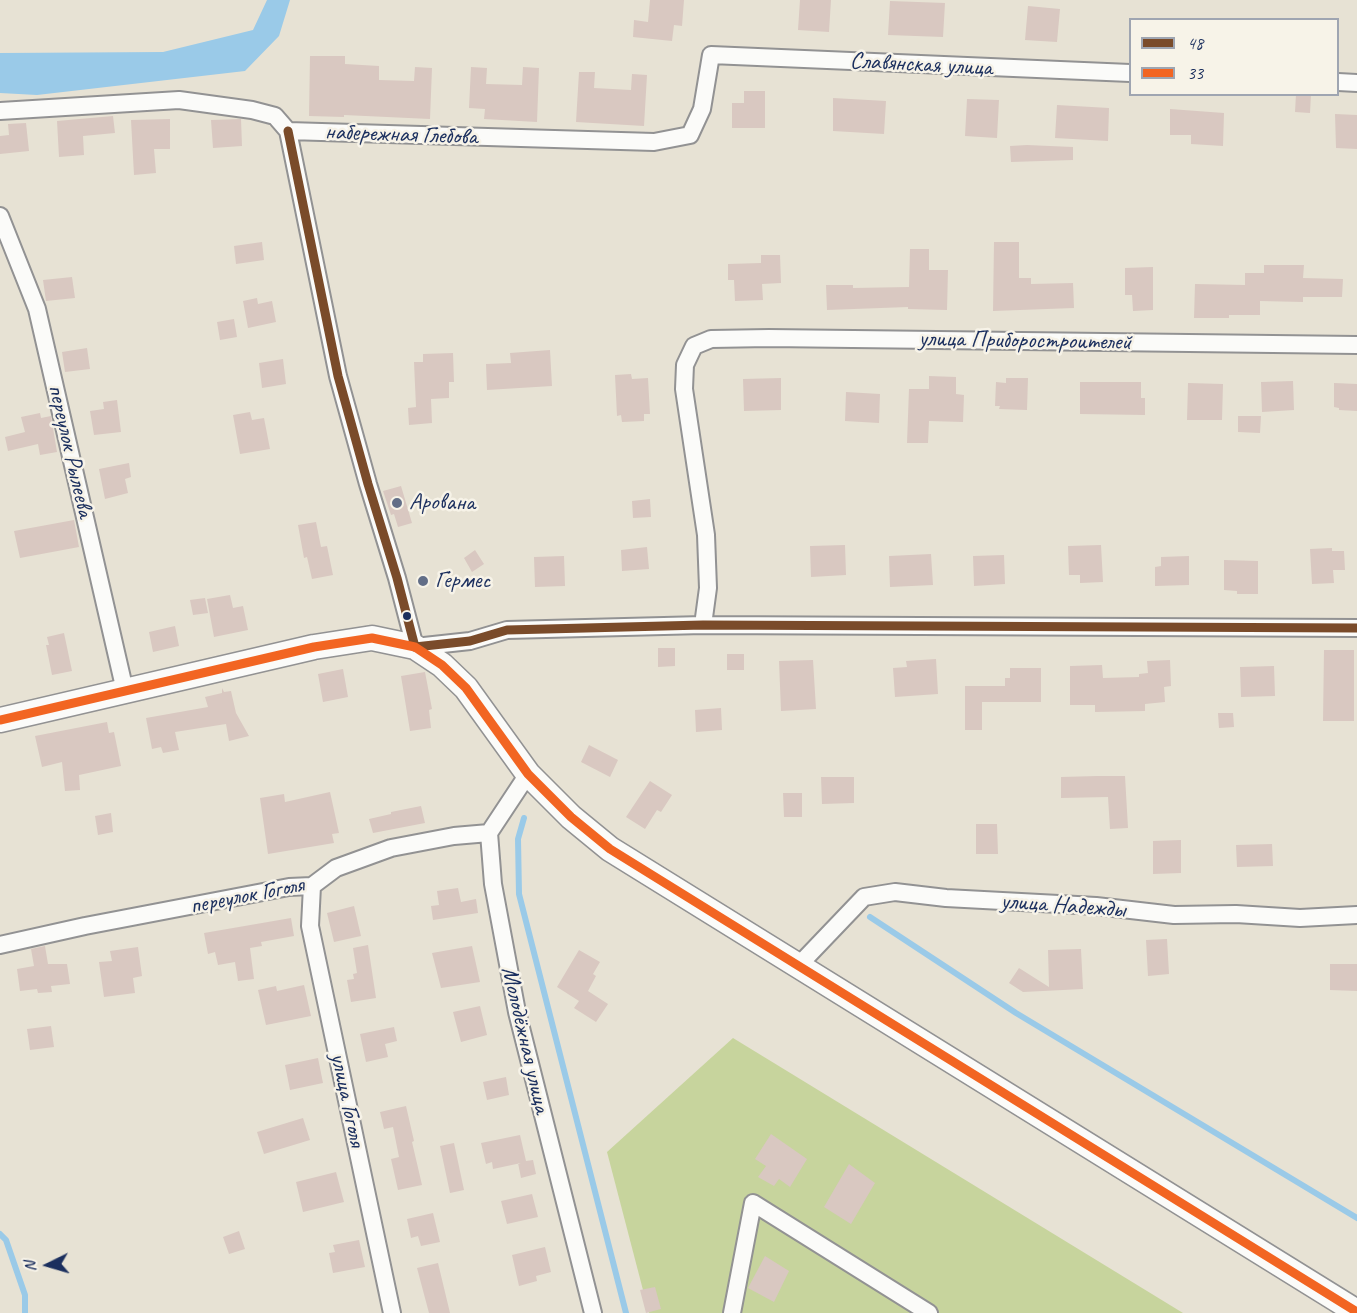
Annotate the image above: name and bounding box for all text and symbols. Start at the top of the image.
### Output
legend [1129,18,1339,96]
text: 48 [1187,32,1203,54]
street label: Славянская улица [849,47,993,83]
text: 33 [1187,62,1203,84]
street label: набережная Глебова [324,118,478,152]
street label: улица Приборостроителей [918,325,1132,357]
street label: переулок Рылеева [41,382,99,520]
place label: Арована [409,489,475,517]
marker: Арована [390,496,404,510]
place label: Гермес [435,567,490,595]
marker: Гермес [416,574,430,588]
unlabelled marker [401,610,413,622]
street label: переулок Гоголя [188,871,306,921]
street label: улица Надежды [1000,887,1126,925]
street label: Молодёжная улица [494,964,556,1116]
street label: улица Гоголя [323,1051,371,1149]
north arrow [18,1235,78,1295]
text: N [20,1261,40,1272]

